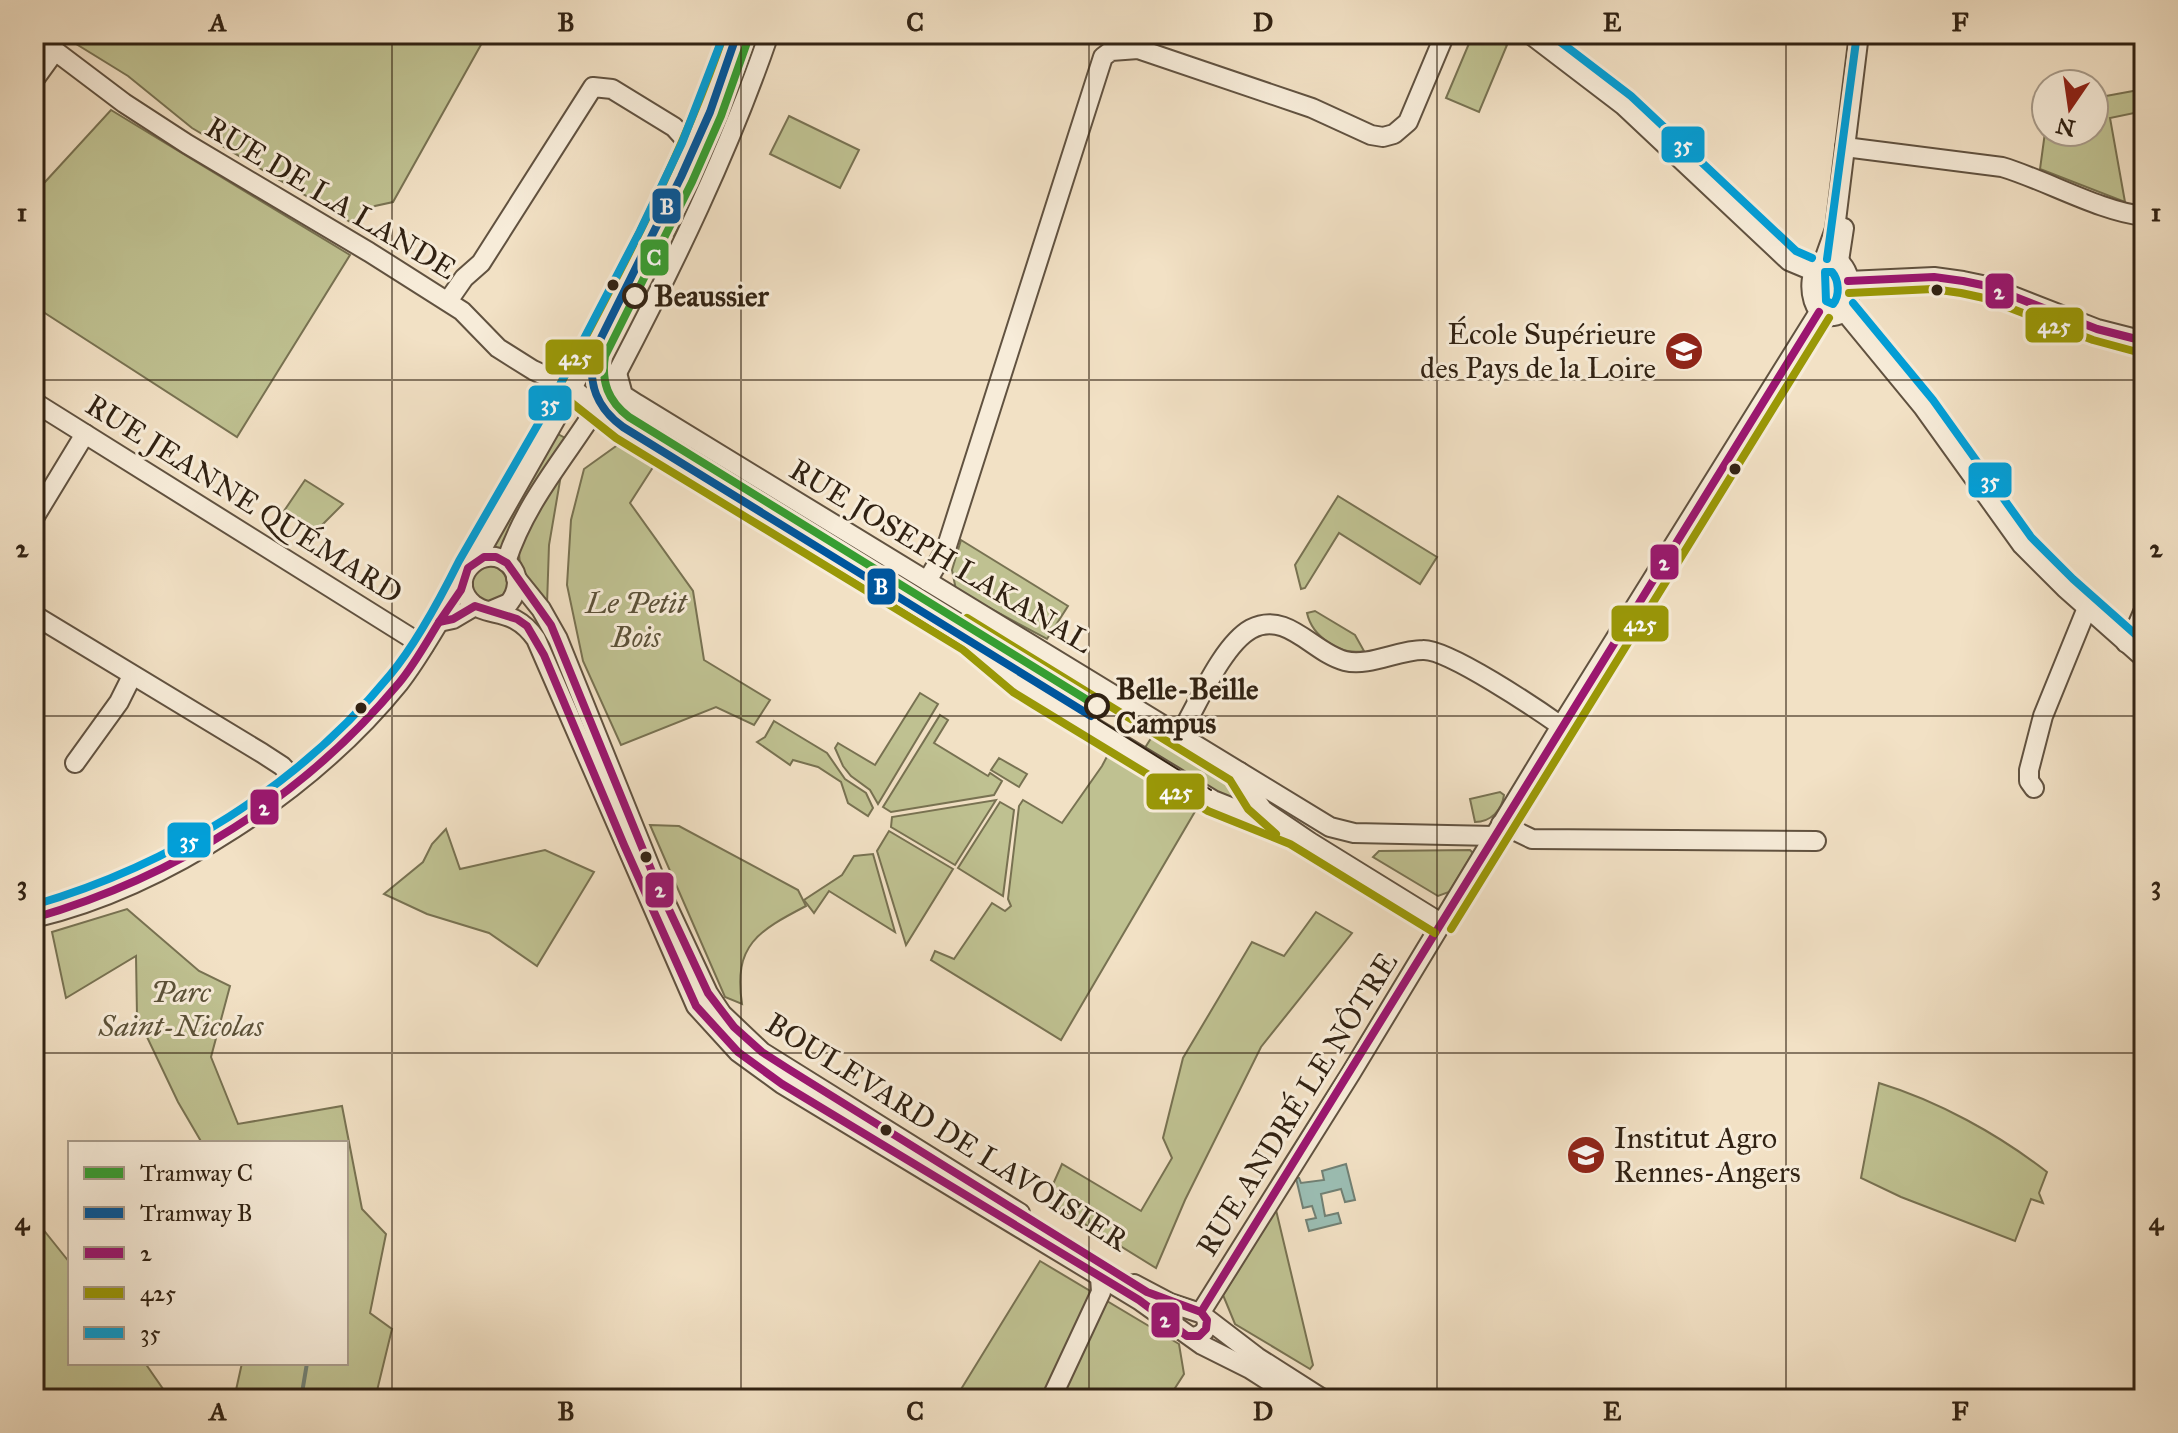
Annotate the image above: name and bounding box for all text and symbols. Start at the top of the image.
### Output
text: A [207,6,227,38]
text: B [557,6,575,38]
text: C [906,6,924,38]
text: D [1253,6,1273,38]
text: E [1603,6,1622,38]
text: F [1952,6,1969,38]
north arrow [2030,68,2110,148]
street label: RUE DE LA LANDE [199,109,463,287]
text: N [2053,112,2078,142]
line badge: 35 [1660,125,1706,164]
text: 35 [1673,131,1693,158]
line badge: B [651,187,682,225]
text: B [660,193,674,220]
text: 1 [17,196,27,228]
text: 1 [2151,196,2161,228]
line badge: C [639,238,670,277]
text: C [647,244,662,271]
line badge: 2 [1984,272,2015,310]
unlabelled marker [605,277,621,293]
place label: Beaussier [654,278,769,314]
text: 2 [1994,278,2006,305]
unlabelled marker [1929,282,1945,298]
marker: Beaussier [623,284,647,308]
line badge: 425 [2024,306,2085,344]
text: 425 [2037,312,2071,339]
place label: École Supérieure des Pays de la Loire [1420,315,1656,386]
school or university icon: École Supérieure des Pays de la Loire [1663,330,1705,372]
line badge: 425 [544,338,605,376]
text: 425 [558,344,592,371]
line badge: 35 [527,384,573,422]
street label: RUE JEANNE QUÉMARD [79,386,409,611]
text: 35 [540,390,560,417]
street label: RUE JOSEPH LAKANAL [783,451,1099,661]
unlabelled marker [1727,461,1743,477]
line badge: 35 [1967,461,2013,499]
text: 35 [1980,467,2000,494]
text: 2 [16,532,30,564]
text: 2 [2150,532,2164,564]
line badge: 2 [1649,543,1680,581]
text: 2 [1659,549,1671,576]
line badge: B [866,567,897,606]
text: B [874,573,888,600]
park label: Le Petit Bois [584,585,688,655]
line badge: 425 [1610,604,1670,643]
text: 425 [1623,610,1657,637]
place label: Belle-Beille Campus [1116,671,1259,741]
marker: Belle-Beille Campus [1085,694,1109,718]
unlabelled marker [353,700,369,716]
line badge: 425 [1145,772,1206,811]
text: 425 [1159,778,1193,805]
line badge: 2 [249,788,280,826]
text: 2 [259,794,271,821]
line badge: 35 [166,821,212,859]
text: 35 [179,827,199,854]
unlabelled marker [638,849,654,865]
text: 3 [17,869,27,901]
text: 3 [2151,869,2161,901]
line badge: 2 [644,871,675,909]
text: 2 [655,876,667,903]
street label: RUE ANDRÉ LE NÔTRE [1188,945,1405,1262]
park label: Parc Saint-Nicolas [98,974,265,1044]
street label: BOULEVARD DE LAVOISIER [759,1005,1136,1259]
place label: Institut Agro Rennes-Angers [1614,1120,1801,1190]
unlabelled marker [878,1122,894,1138]
school or university icon: Institut Agro Rennes-Angers [1565,1134,1607,1176]
legend [68,1141,348,1365]
text: Tramway C [140,1158,253,1188]
text: Tramway B [140,1198,253,1228]
text: 4 [15,1205,31,1237]
text: 4 [2149,1205,2165,1237]
text: 2 [140,1238,152,1268]
text: 425 [140,1278,176,1308]
line badge: 2 [1150,1301,1181,1339]
text: 2 [1160,1306,1172,1333]
text: 35 [140,1318,161,1348]
text: A [207,1395,227,1427]
text: B [557,1395,575,1427]
text: C [906,1395,924,1427]
text: D [1253,1395,1273,1427]
text: E [1603,1395,1622,1427]
text: F [1952,1395,1969,1427]

